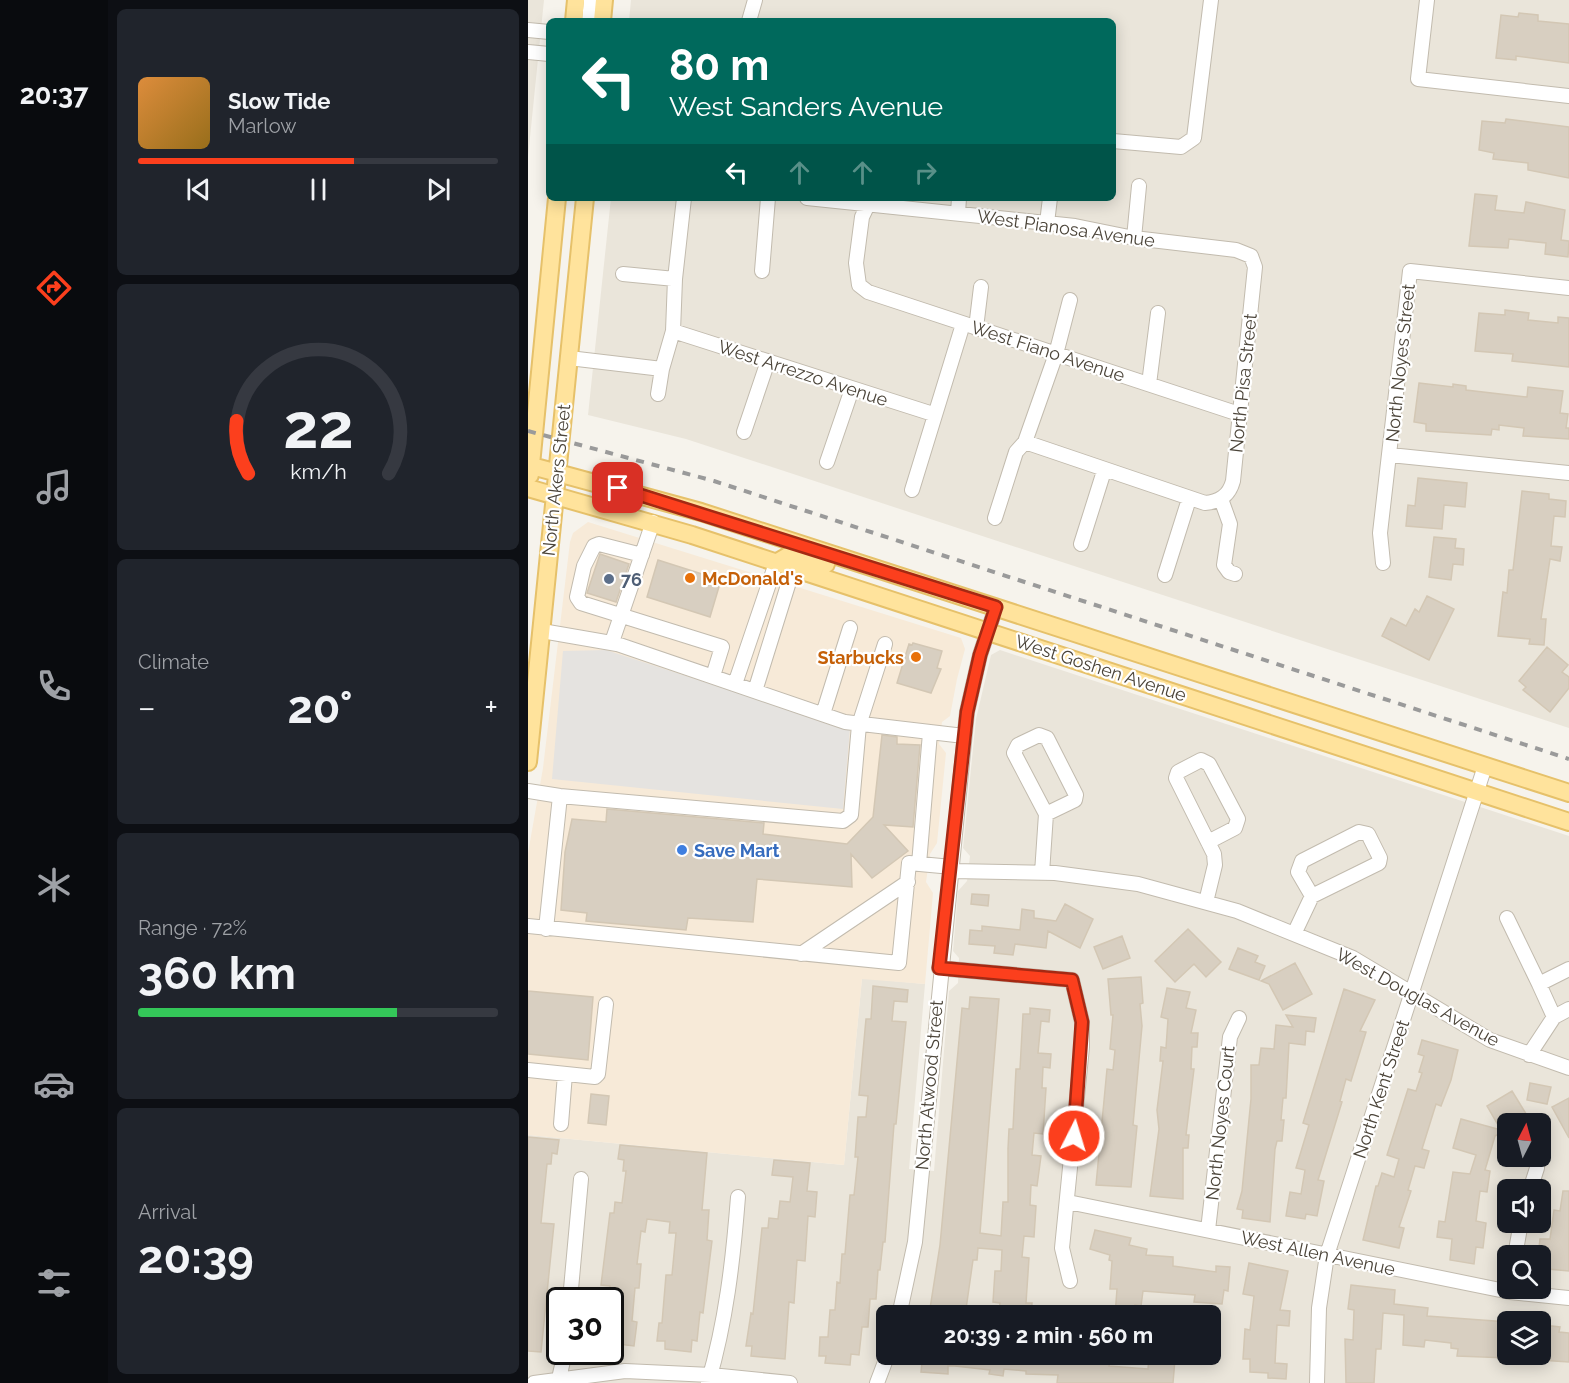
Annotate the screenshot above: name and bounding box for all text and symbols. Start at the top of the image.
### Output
text: 80 m [669,41,769,90]
icon: left [570,42,648,120]
text: 20:37 [20,79,88,110]
text: Slow Tide [228,88,330,114]
text: West Sanders Avenue [669,91,943,122]
text: Marlow [228,114,297,138]
icon: left [720,156,753,189]
icon: ahead [783,156,816,189]
icon: ahead [846,156,879,189]
icon: right [909,156,942,189]
icon: previous [182,173,215,206]
icon: pause [302,173,335,206]
icon: next [422,173,455,206]
street label: West Pianosa Avenue [976,205,1157,251]
icon: directions [33,267,75,309]
street label: North Noyes Street [1381,283,1419,443]
street label: North Pisa Street [1225,312,1261,454]
street label: West Fiano Avenue [969,316,1128,386]
street label: West Arrezzo Avenue [715,336,891,411]
text: 22 [283,389,353,463]
street label: North Akers Street [538,403,574,557]
text: km/h [290,459,346,484]
pin [592,462,643,513]
icon: music [33,466,75,508]
icon: arrive [601,471,634,504]
place label: McDonald's [702,568,803,589]
place label: 76 [621,569,642,590]
marker: McDonald's [683,571,697,585]
marker: 76 [602,572,616,586]
street label: West Goshen Avenue [1013,630,1190,706]
place label: Starbucks [817,647,904,668]
text: Climate [138,650,209,674]
marker: Starbucks [909,650,923,664]
icon: phone [33,665,75,707]
text: 20° [287,681,353,734]
text: − [138,688,156,727]
text: + [484,688,498,727]
place label: Save Mart [694,840,779,861]
marker: Save Mart [675,843,689,857]
icon: climate [33,864,75,906]
text: Range · 72% [138,916,247,940]
street label: West Douglas Avenue [1333,943,1504,1051]
text: 360 km [138,947,296,1000]
street label: North Atwood Street [911,999,947,1171]
street label: North Kent Street [1349,1017,1413,1161]
street label: North Noyes Court [1201,1045,1239,1201]
icon: car [33,1063,75,1105]
position arrow [1042,1104,1106,1168]
north arrow [1497,1113,1551,1167]
map controls [1497,1113,1551,1365]
button: sound [1497,1179,1551,1233]
text: Arrival [138,1200,197,1224]
street label: West Allen Avenue [1239,1226,1397,1280]
text: 20:39 [138,1231,254,1284]
button: search [1497,1245,1551,1299]
icon: filters [33,1262,75,1304]
speed limit sign: 30 [546,1287,624,1365]
button: layers [1497,1311,1551,1365]
text: 20:39 · 2 min · 560 m [944,1322,1153,1348]

